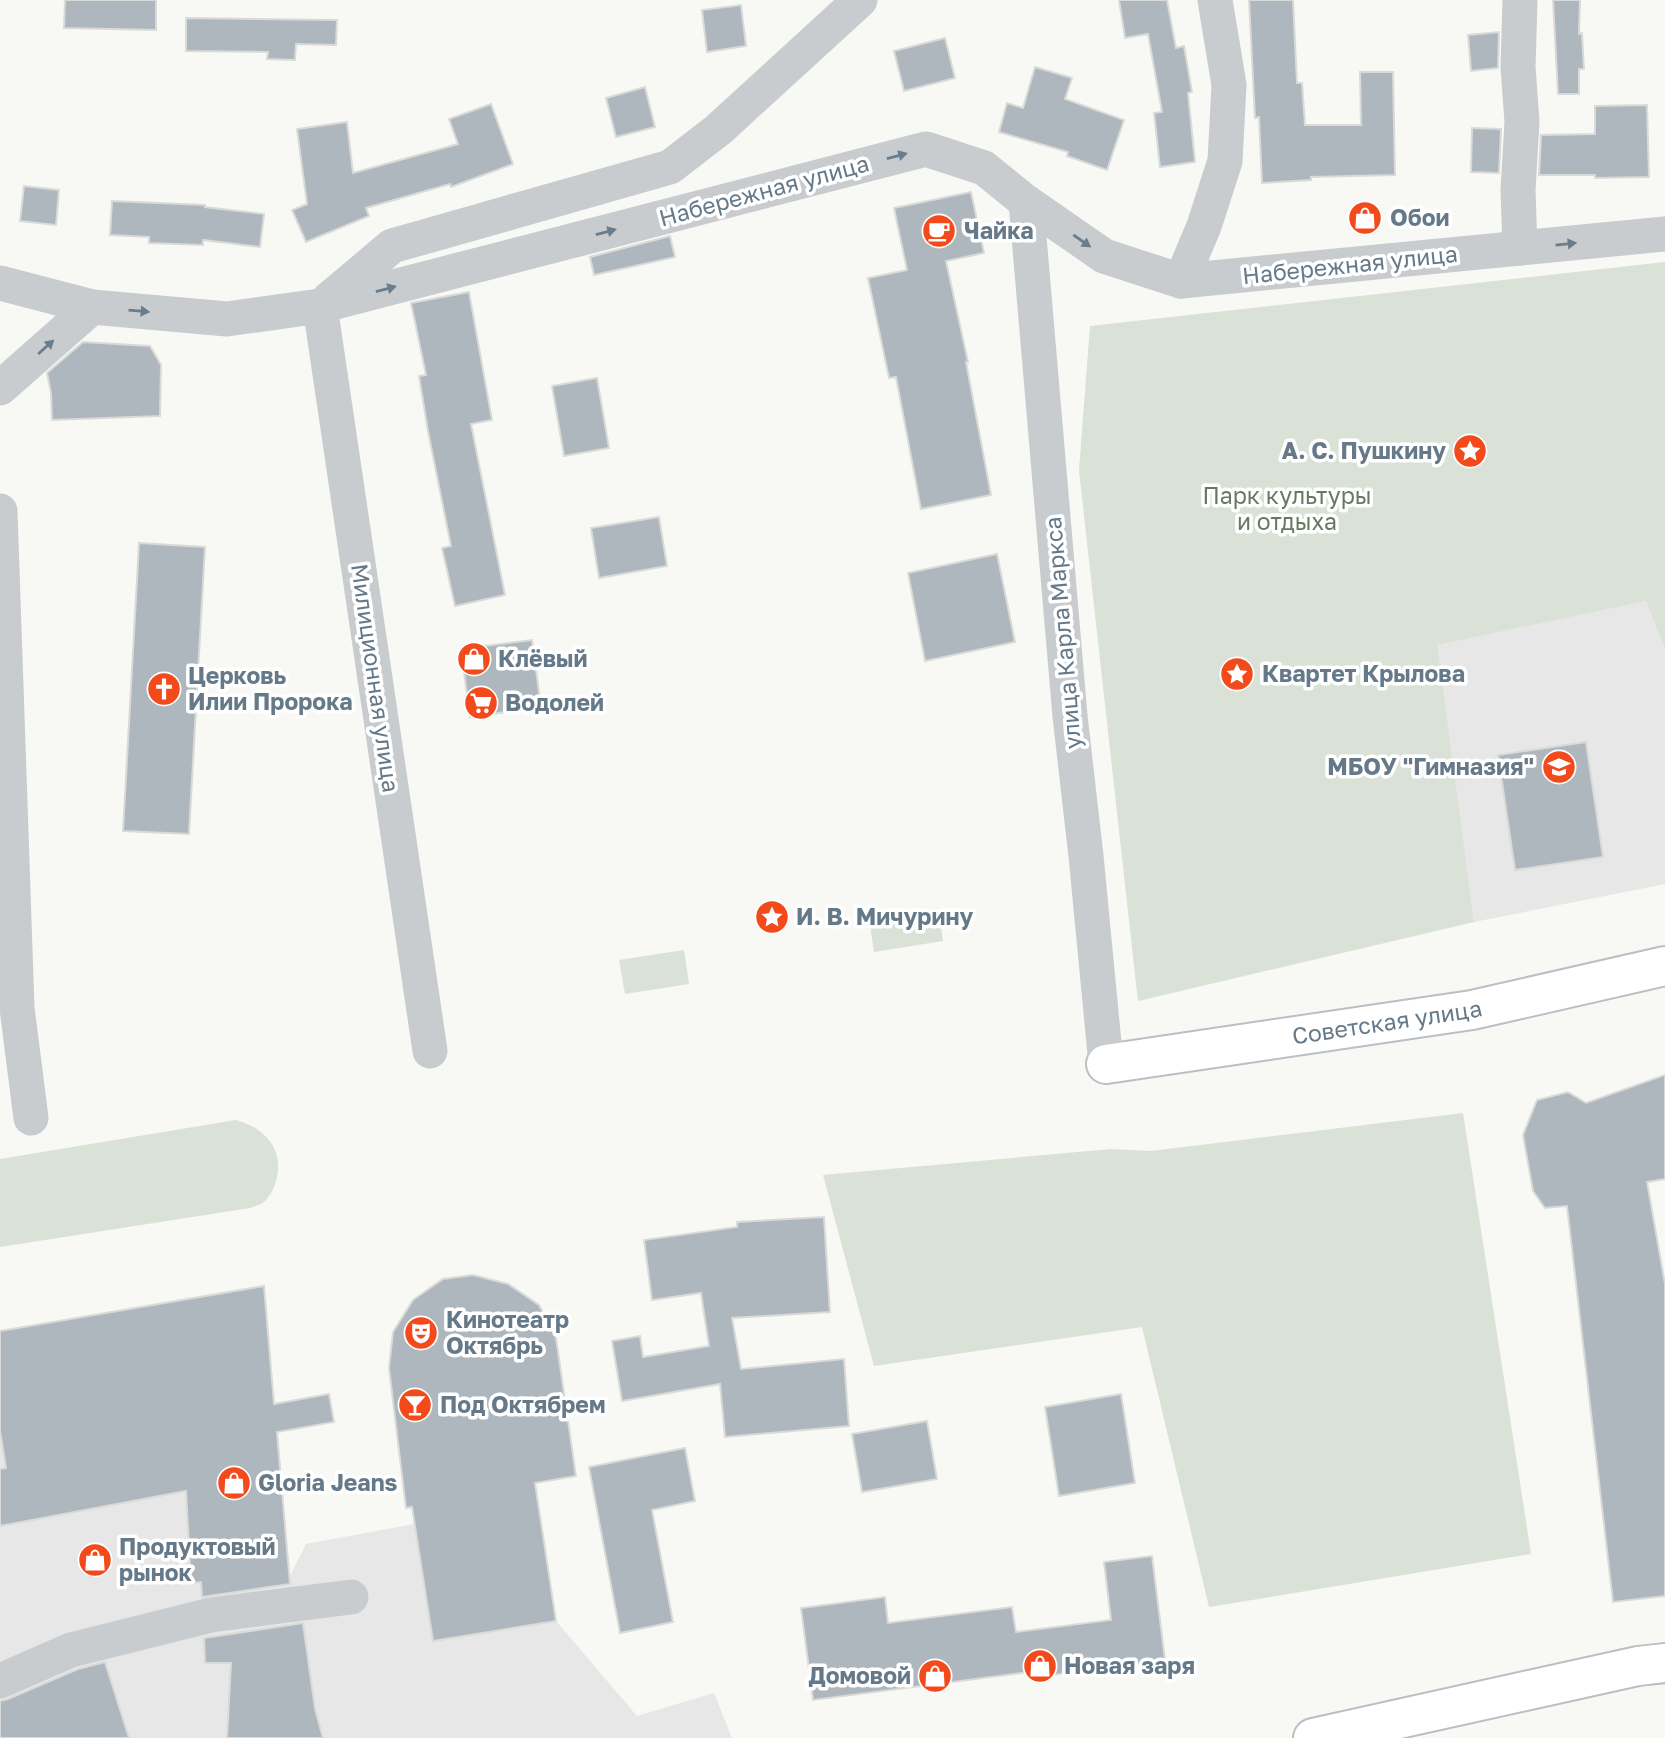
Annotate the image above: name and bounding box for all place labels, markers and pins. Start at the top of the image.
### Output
shop icon: Обои [1346,199,1384,237]
place label: Обои [1390,203,1449,231]
cafe icon: Чайка [920,212,958,250]
place label: Чайка [964,216,1034,244]
place icon: А. С. Пушкину [1451,432,1489,470]
place label: А. С. Пушкину [1282,436,1446,464]
shop icon: Клёвый [455,640,493,678]
place label: Клёвый [498,644,588,672]
place icon: Квартет Крылова [1218,655,1256,693]
place label: Квартет Крылова [1262,659,1465,687]
place label: Церковь Илии Пророка [188,661,353,715]
church icon: Церковь Илии Пророка [145,670,183,708]
supermarket icon: Водолей [462,684,500,722]
place label: Водолей [505,688,604,716]
school or university icon: МБОУ "Гимназия" [1540,748,1578,786]
place label: МБОУ "Гимназия" [1327,752,1534,780]
place icon: И. В. Мичурину [753,898,791,936]
place label: И. В. Мичурину [796,902,973,930]
place label: Кинотеатр Октябрь [446,1305,569,1359]
theatre icon: Кинотеатр Октябрь [402,1314,440,1352]
bar icon: Под Октябрем [396,1386,434,1424]
place label: Под Октябрем [440,1390,605,1418]
shop icon: Gloria Jeans [215,1464,253,1502]
place label: Gloria Jeans [258,1468,398,1496]
place label: Продуктовый рынок [119,1532,276,1586]
shop icon: Продуктовый рынок [76,1541,114,1579]
shop icon: Новая заря [1021,1647,1059,1685]
place label: Новая заря [1064,1651,1195,1679]
shop icon: Домовой [916,1657,954,1695]
place label: Домовой [808,1661,911,1689]

